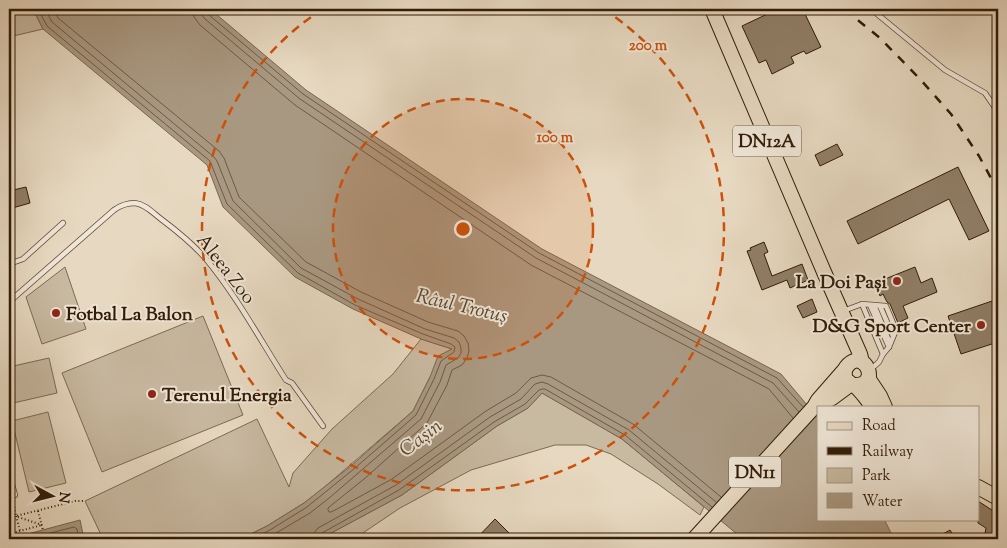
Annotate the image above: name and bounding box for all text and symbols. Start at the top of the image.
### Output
text: 200 m [629,36,668,57]
road number: DN12A [733,125,801,156]
text: 100 m [537,128,574,149]
centre of rings [454,220,472,238]
street label: Aleea Zoo [189,229,261,310]
place label: La Doi Pași [796,270,888,297]
marker: La Doi Pași [891,275,903,287]
water label: Râul Trotuș [413,283,510,332]
place label: Fotbal La Balon [66,302,194,329]
marker: Fotbal La Balon [50,307,62,319]
place label: D&G Sport Center [812,314,972,341]
marker: D&G Sport Center [975,319,987,331]
place label: Terenul Energia [162,383,292,410]
marker: Terenul Energia [146,388,158,400]
legend [817,406,980,520]
water label: Cașin [394,413,450,465]
text: Road [862,416,896,437]
text: Railway [862,442,914,463]
road number: DN11 [729,457,781,488]
text: Park [862,466,891,487]
north arrow [28,470,78,520]
text: N [52,491,74,504]
text: Water [862,492,903,513]

